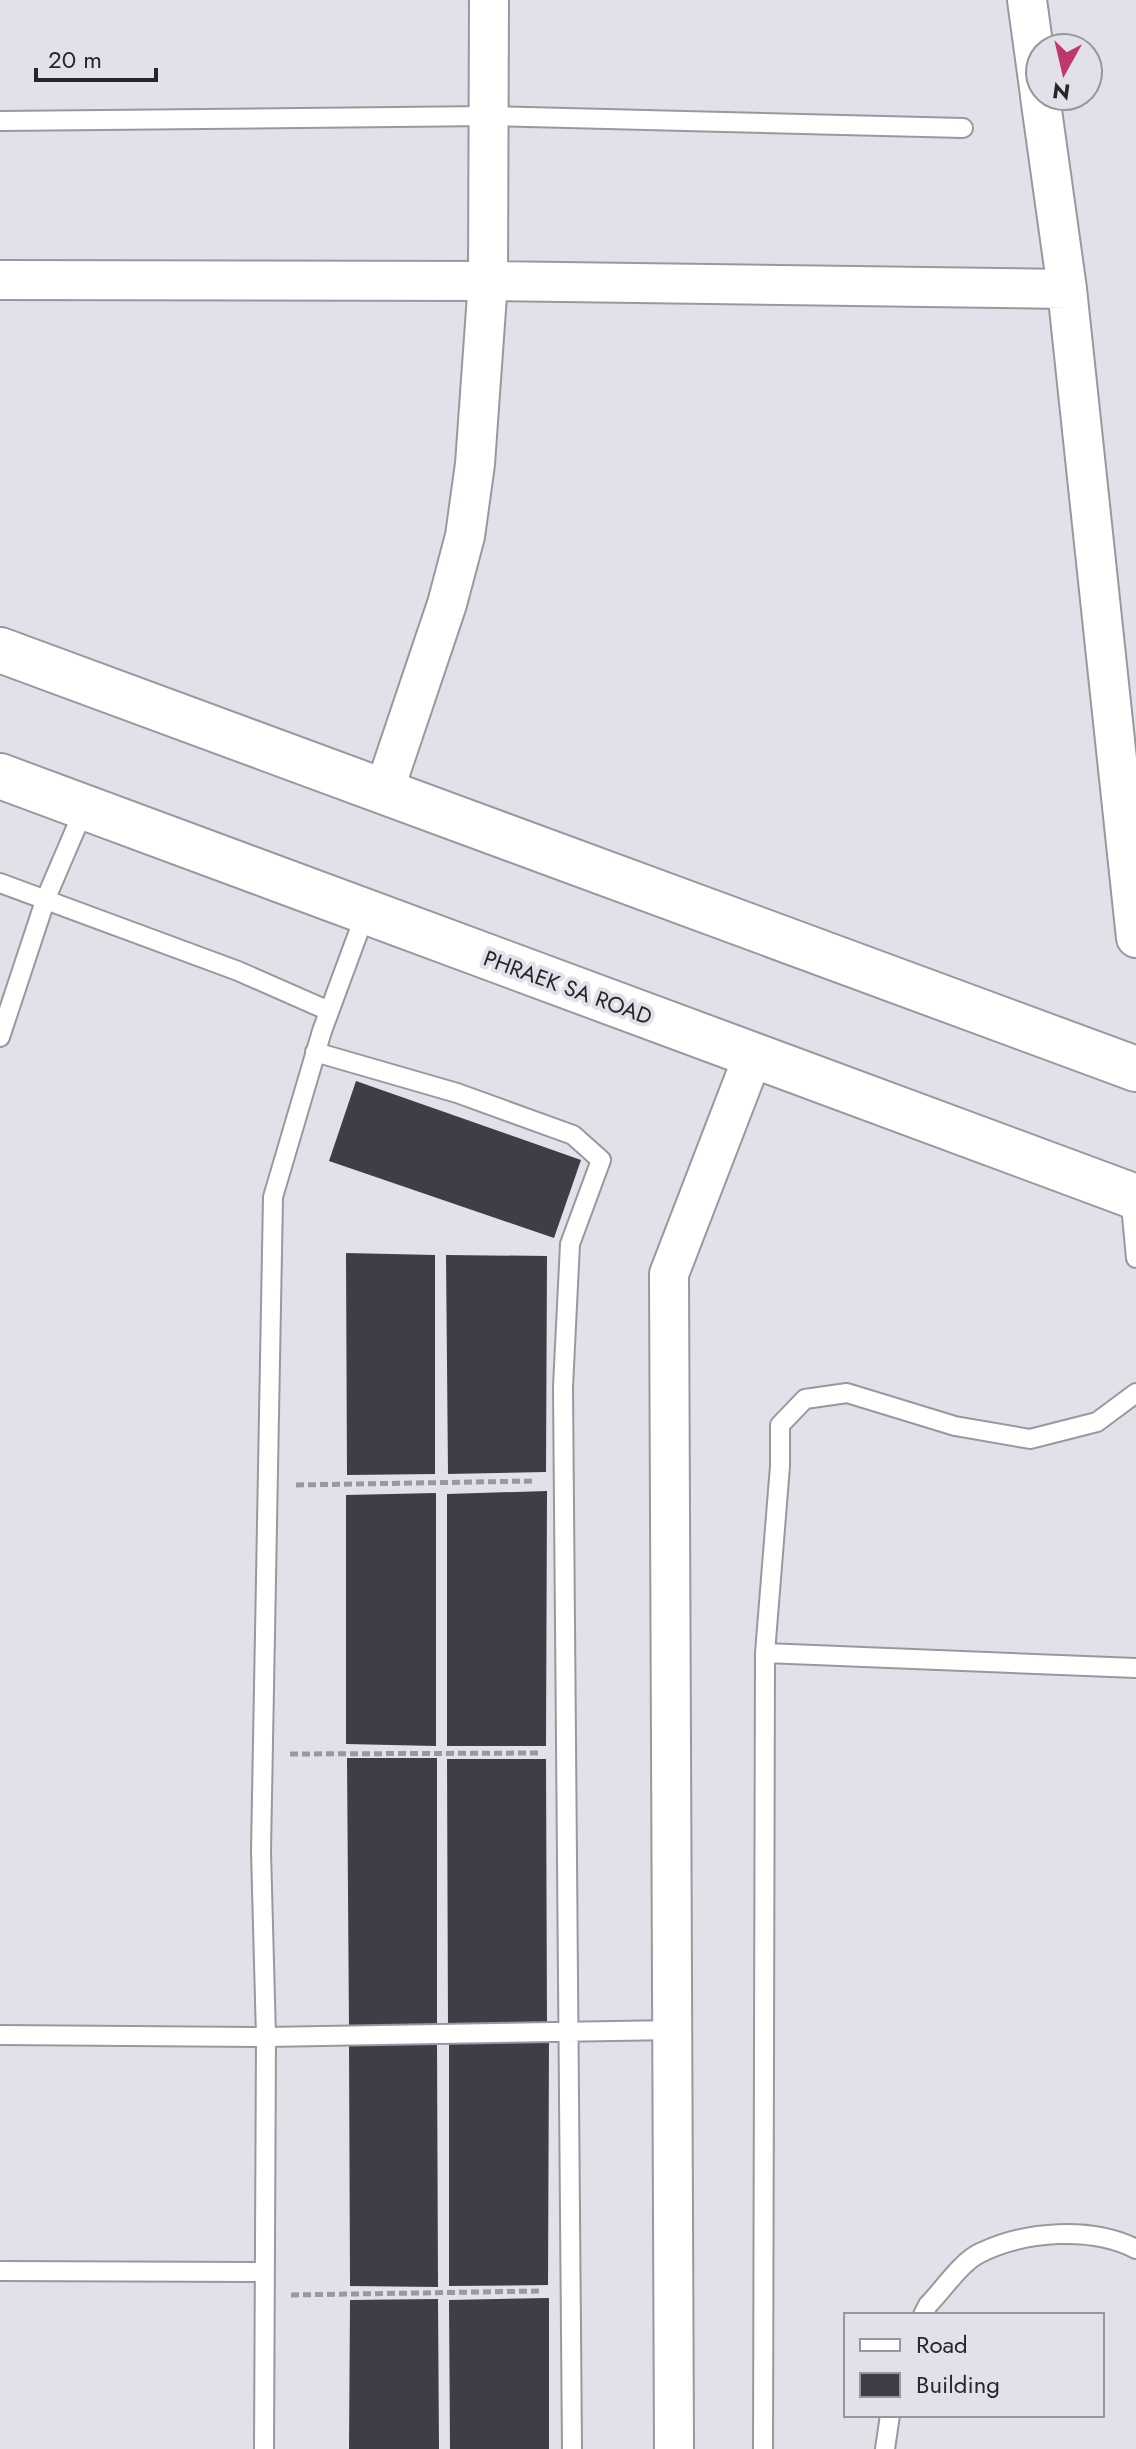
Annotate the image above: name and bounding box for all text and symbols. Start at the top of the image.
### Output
scale bar [36,32,156,82]
north arrow [1024,32,1104,112]
text: 20 m [48,42,102,77]
text: N [1050,75,1072,109]
street label: PHRAEK SA ROAD [479,942,657,1032]
legend [844,2313,1104,2417]
text: Road [916,2327,968,2362]
text: Building [916,2367,1000,2402]

